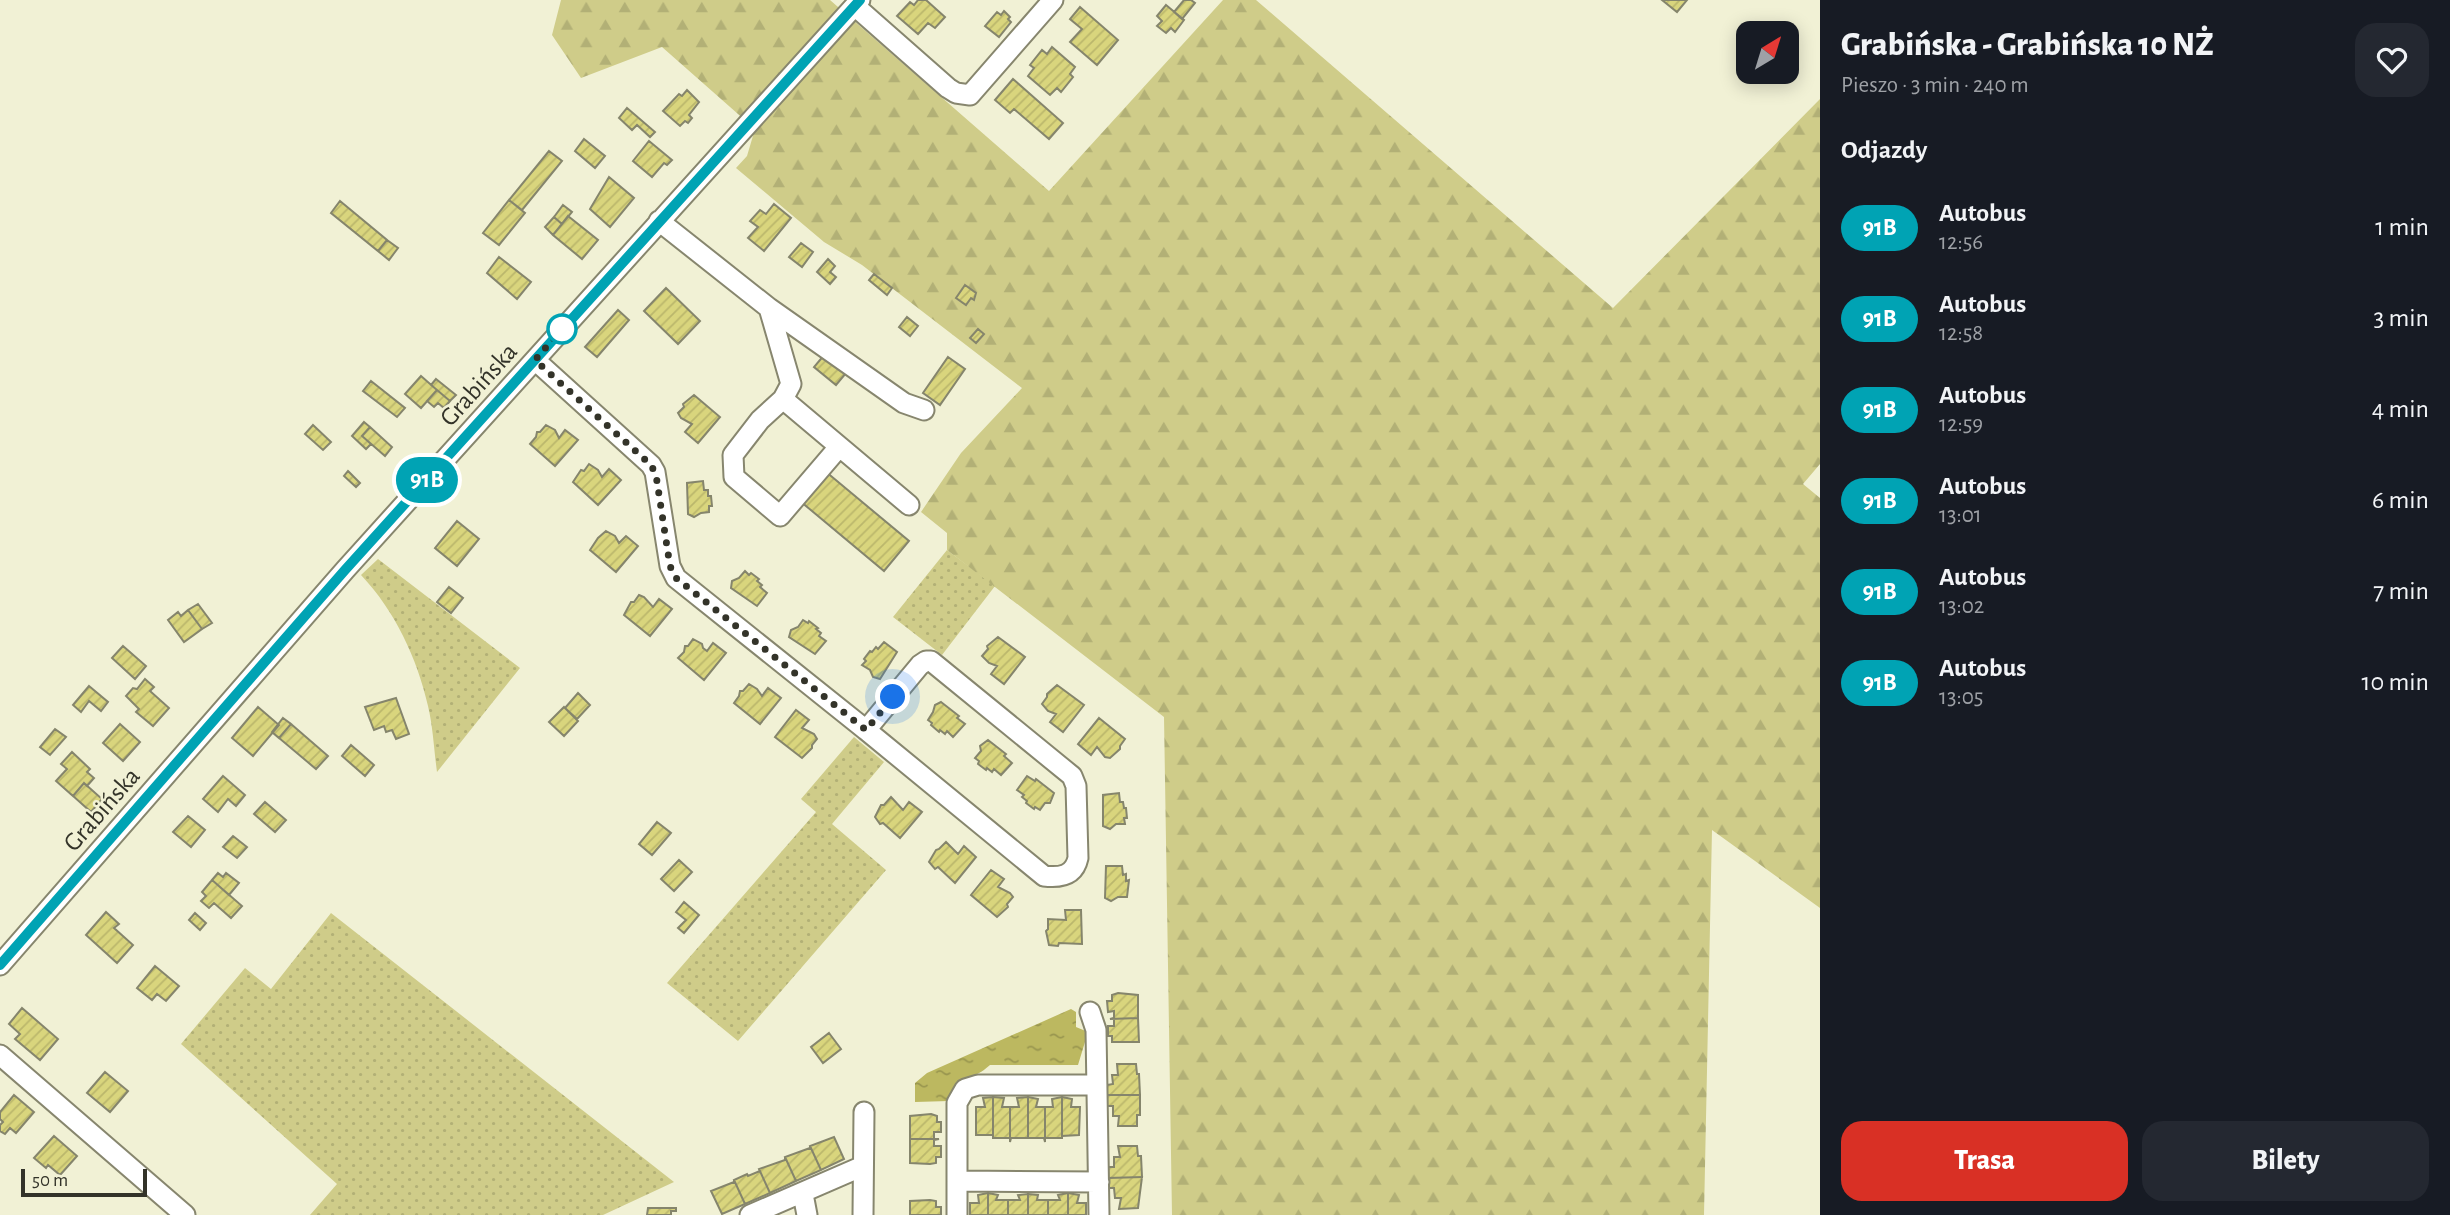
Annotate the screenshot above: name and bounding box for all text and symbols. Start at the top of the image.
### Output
north arrow [1736,21,1799,84]
map controls [1736,21,1799,84]
button: heart [2355,23,2429,97]
text: Grabińska - Grabińska 10 NŻ [1841,29,2214,62]
text: Pieszo · 3 min · 240 m [1841,74,2029,97]
text: Odjazdy [1841,137,1927,163]
text: Autobus [1939,200,2026,226]
text: 1 min [2375,214,2429,240]
text: 91B [1862,216,1897,240]
text: 12:56 [1939,231,1983,254]
text: Autobus [1939,291,2026,317]
text: 3 min [2373,305,2429,331]
text: 91B [1862,307,1897,331]
unlabelled marker [547,314,577,344]
text: 12:58 [1939,322,1983,345]
street label: Grabińska [435,338,522,431]
text: Autobus [1939,382,2026,408]
text: 4 min [2372,396,2429,422]
text: 91B [1862,398,1897,422]
text: 12:59 [1939,413,1983,436]
line badge: 91B [387,457,467,503]
text: 91B [410,468,444,492]
text: Autobus [1939,473,2026,499]
text: 6 min [2372,487,2429,513]
text: 91B [1862,489,1897,513]
text: 13:01 [1939,504,1982,527]
text: Autobus [1939,564,2026,590]
text: 7 min [2373,578,2429,604]
text: 91B [1862,580,1897,604]
text: 13:02 [1939,595,1984,618]
text: Autobus [1939,655,2026,681]
text: 10 min [2362,669,2429,695]
text: 91B [1862,671,1897,695]
your location [875,679,910,714]
text: 13:05 [1939,686,1983,709]
street label: Grabińska [59,763,145,856]
button: Trasa [1841,1121,2128,1201]
button: Bilety [2142,1121,2429,1201]
scale bar [21,1166,147,1198]
text: 50 m [32,1171,68,1190]

